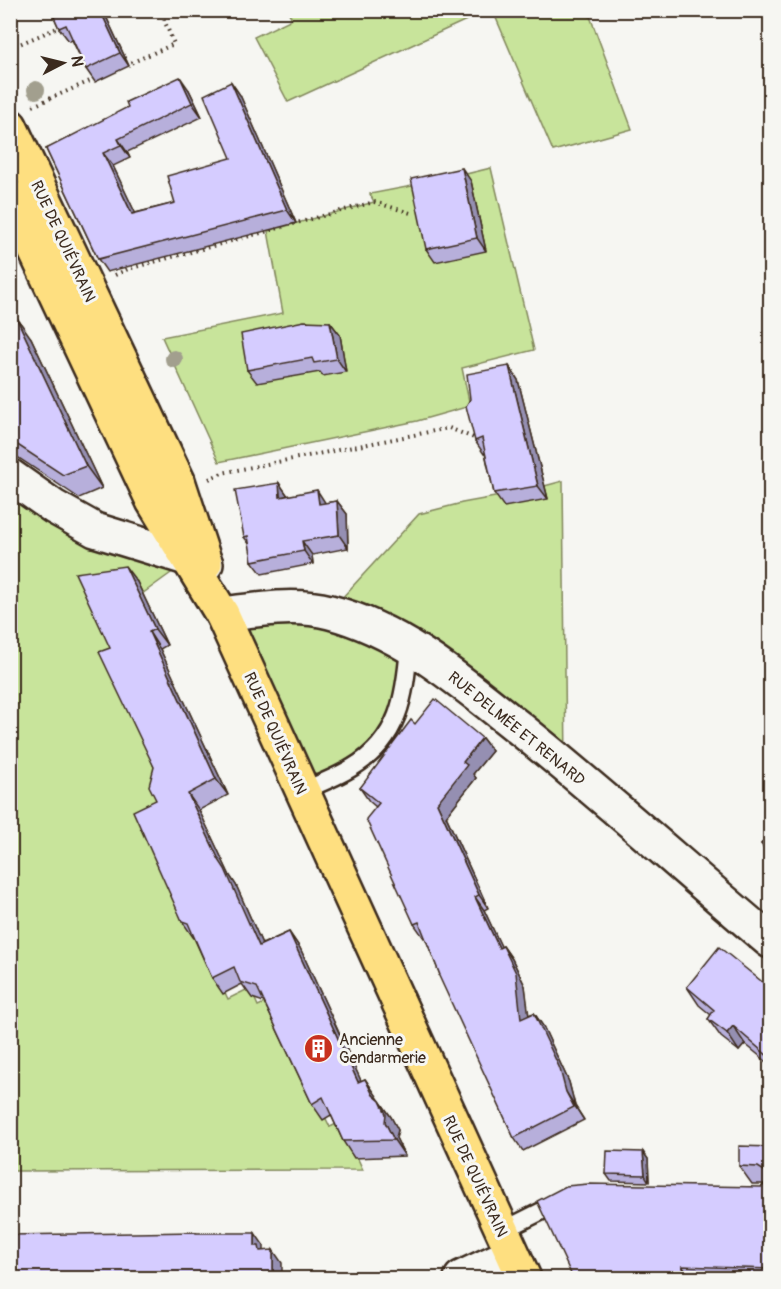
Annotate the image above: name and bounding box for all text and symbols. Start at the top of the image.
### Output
north arrow [33,33,93,93]
text: N [66,55,88,68]
street label: RUE DE QUIÉVRAIN [26,177,100,305]
street label: RUE DELMÉE ET RENARD [444,667,589,790]
street label: RUE DE QUIÉVRAIN [239,669,311,798]
place label: Ancienne Gendarmerie [339,1030,426,1068]
building icon: Ancienne Gendarmerie [302,1032,334,1064]
street label: RUE DE QUIÉVRAIN [438,1112,512,1240]

